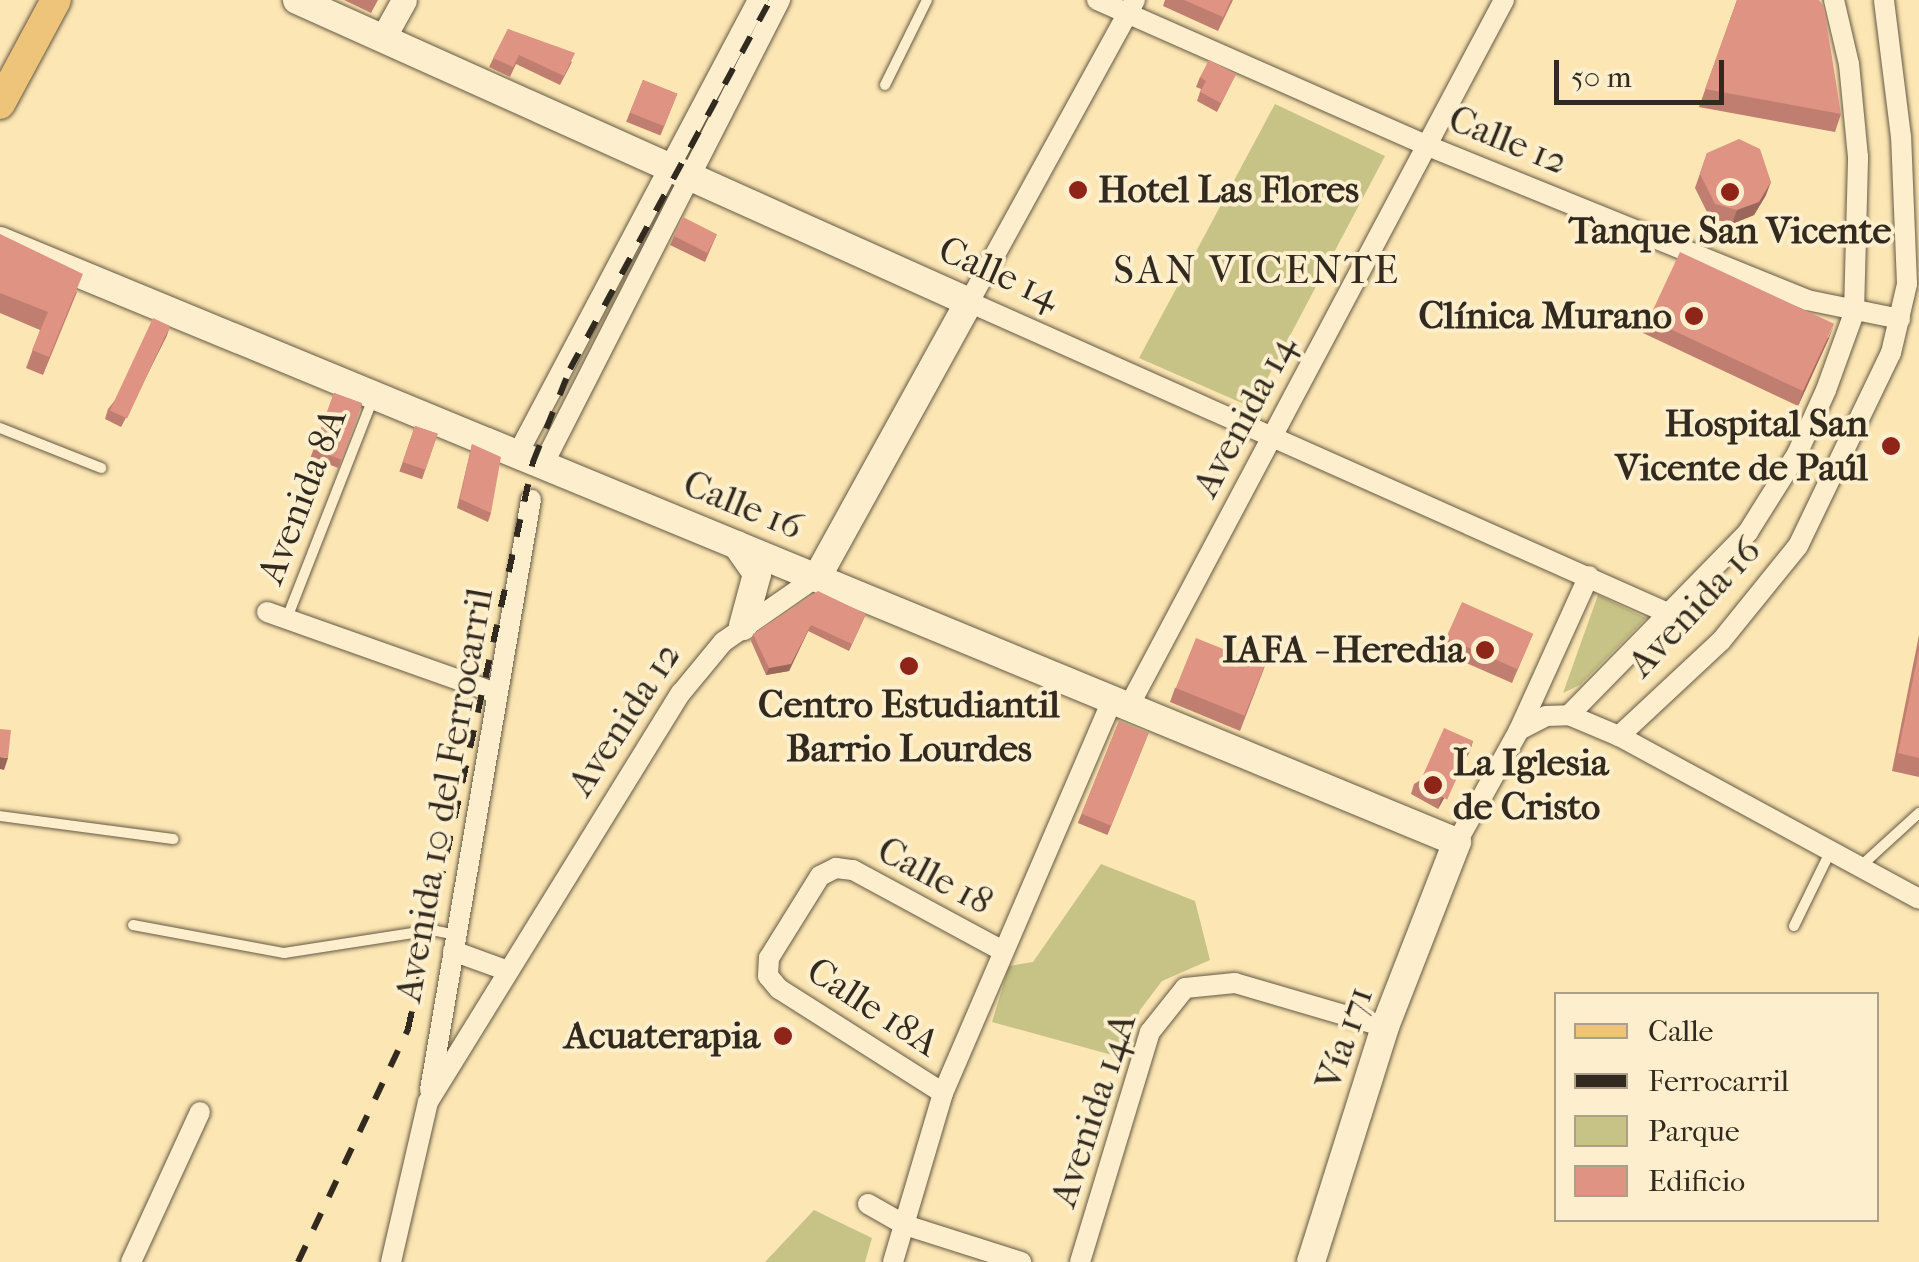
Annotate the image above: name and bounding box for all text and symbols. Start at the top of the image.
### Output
scale bar [1559,40,1729,102]
text: 50 m [1571,60,1632,95]
street label: Calle 12 [1442,96,1574,184]
place label: Hotel Las Flores [1098,167,1359,213]
marker: Hotel Las Flores [1067,179,1089,201]
marker: Tanque San Vicente [1719,181,1741,203]
place label: Tanque San Vicente [1569,208,1891,254]
street label: Calle 14 [932,226,1066,320]
district label: SAN VICENTE [1113,246,1401,294]
place label: Clínica Murano [1418,293,1672,339]
marker: Clínica Murano [1681,303,1707,329]
street label: Avenida 14 [1182,327,1306,505]
place label: Hospital San Vicente de Paúl [1615,401,1868,490]
street label: Avenida 8A [248,402,356,590]
marker: Hospital San Vicente de Paúl [1878,433,1904,459]
street label: Calle 16 [677,460,809,550]
street label: Avenida 16 [1618,528,1770,686]
street label: Avenida 10 del Ferrocarril [385,584,503,1006]
place label: IAFA - Heredia [1222,627,1465,673]
street label: Avenida 12 [558,634,690,804]
marker: IAFA - Heredia [1474,639,1496,661]
marker: Centro Estudiantil Barrio Lourdes [898,655,920,677]
place label: Centro Estudiantil Barrio Lourdes [758,682,1060,772]
place label: La Iglesia de Cristo [1453,740,1608,829]
marker: La Iglesia de Cristo [1422,774,1444,796]
street label: Calle 18 [870,827,1000,925]
street label: Calle 18A [798,948,948,1066]
street label: Vía 171 [1305,980,1383,1096]
legend [1554,992,1879,1222]
street label: Avenida 14A [1040,1007,1146,1213]
place label: Acuaterapia [564,1013,760,1059]
text: Calle [1648,1014,1713,1049]
marker: Acuaterapia [770,1023,796,1049]
text: Ferrocarril [1648,1064,1789,1099]
text: Parque [1648,1114,1740,1149]
text: Edificio [1648,1164,1745,1199]

